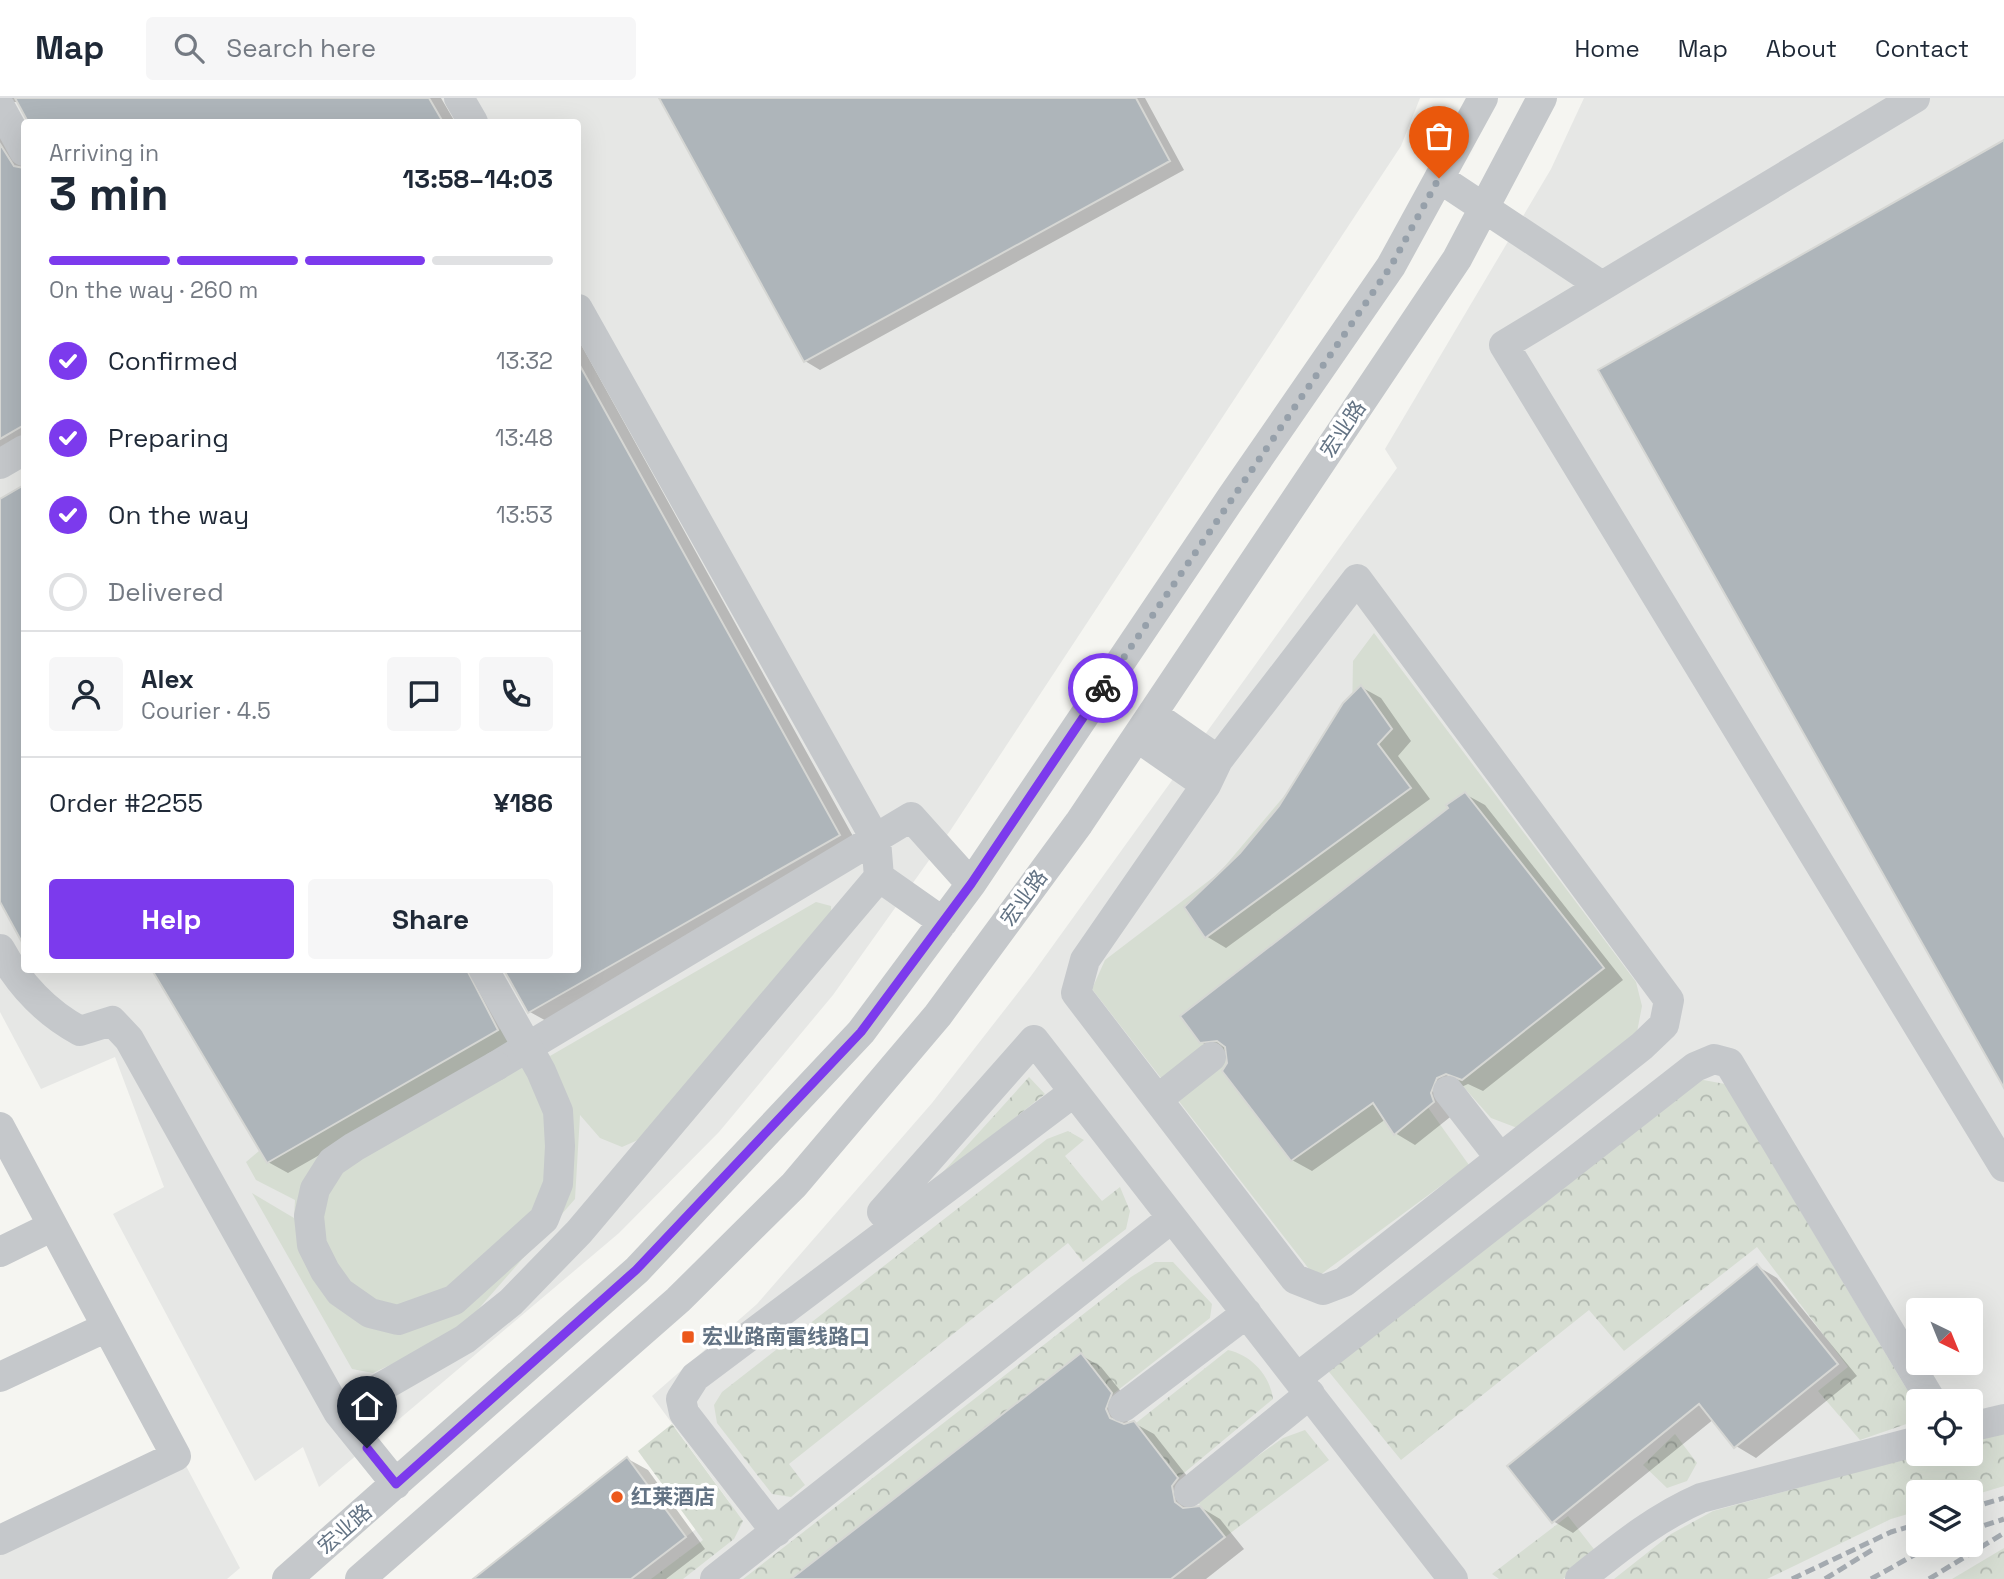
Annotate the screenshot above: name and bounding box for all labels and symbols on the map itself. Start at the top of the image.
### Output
pin [1409,106,1469,178]
street label: 宏业路 [1314,395,1371,462]
courier [1068,653,1138,723]
street label: 宏业路 [994,864,1053,931]
north arrow [1906,1298,1983,1376]
place label: 宏业路南雷线路口 [702,1323,870,1350]
marker: 宏业路南雷线路口 [680,1329,696,1345]
pin [337,1376,397,1448]
place label: 红莱酒店 [631,1483,715,1510]
marker: 红莱酒店 [609,1489,625,1505]
street label: 宏业路 [312,1498,377,1559]

